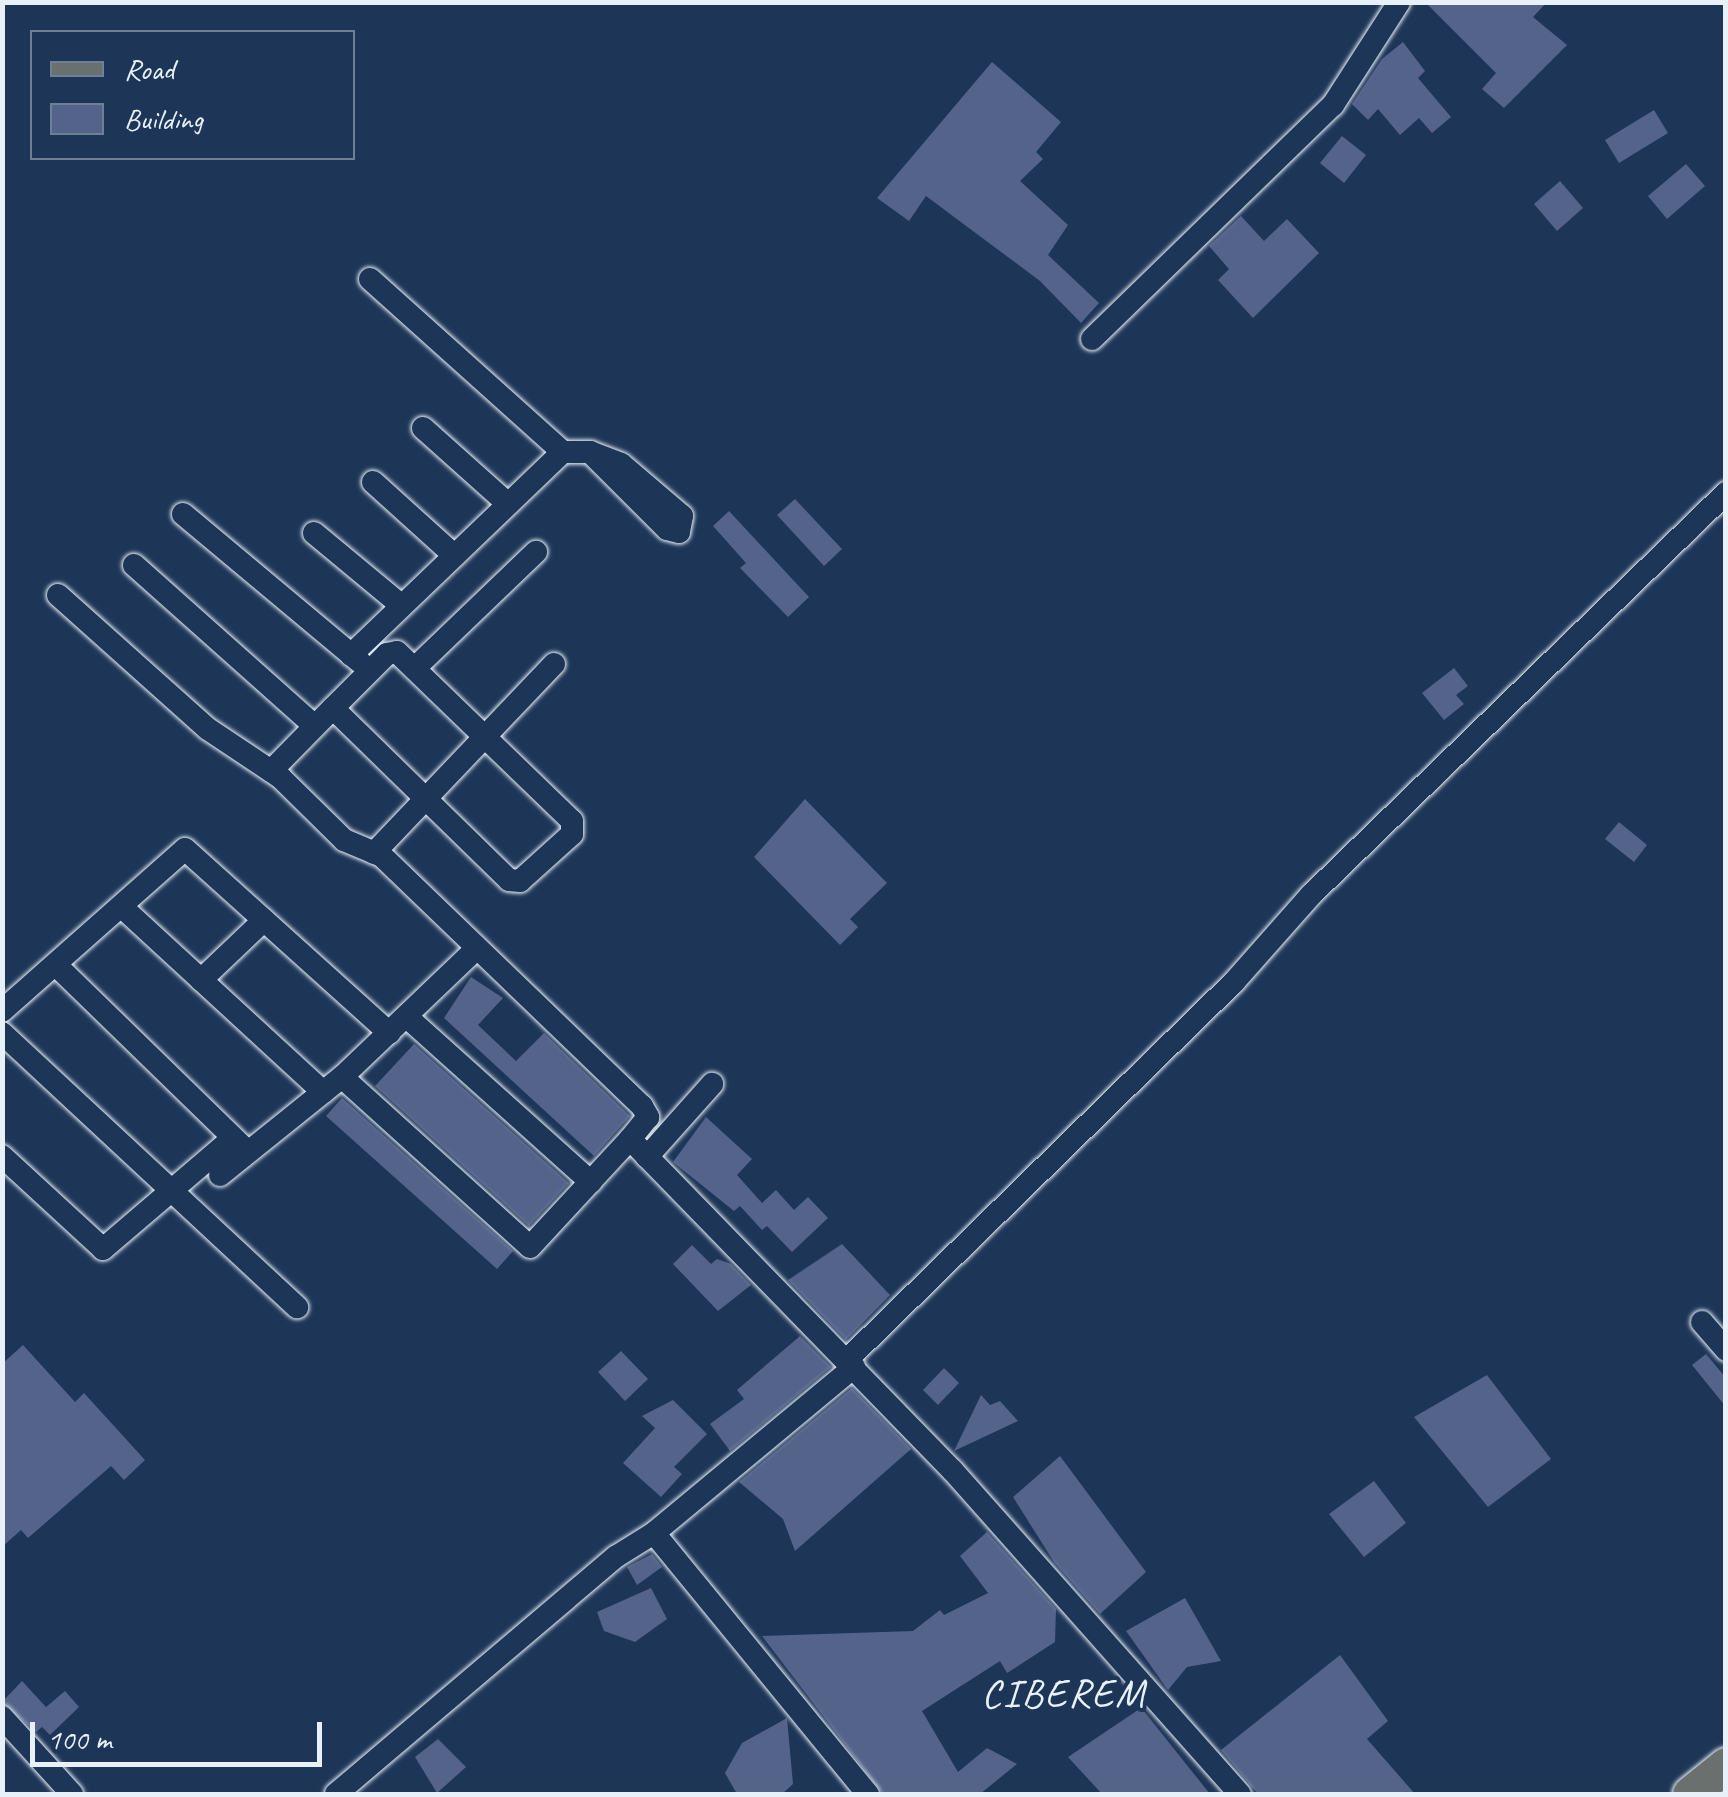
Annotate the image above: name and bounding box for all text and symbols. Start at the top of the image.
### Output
legend [30,30,355,160]
text: Road [124,50,174,88]
text: Building [124,100,203,138]
district label: CIBEREM [983,1669,1145,1717]
scale bar [35,1702,328,1764]
text: 100 m [47,1720,112,1758]

